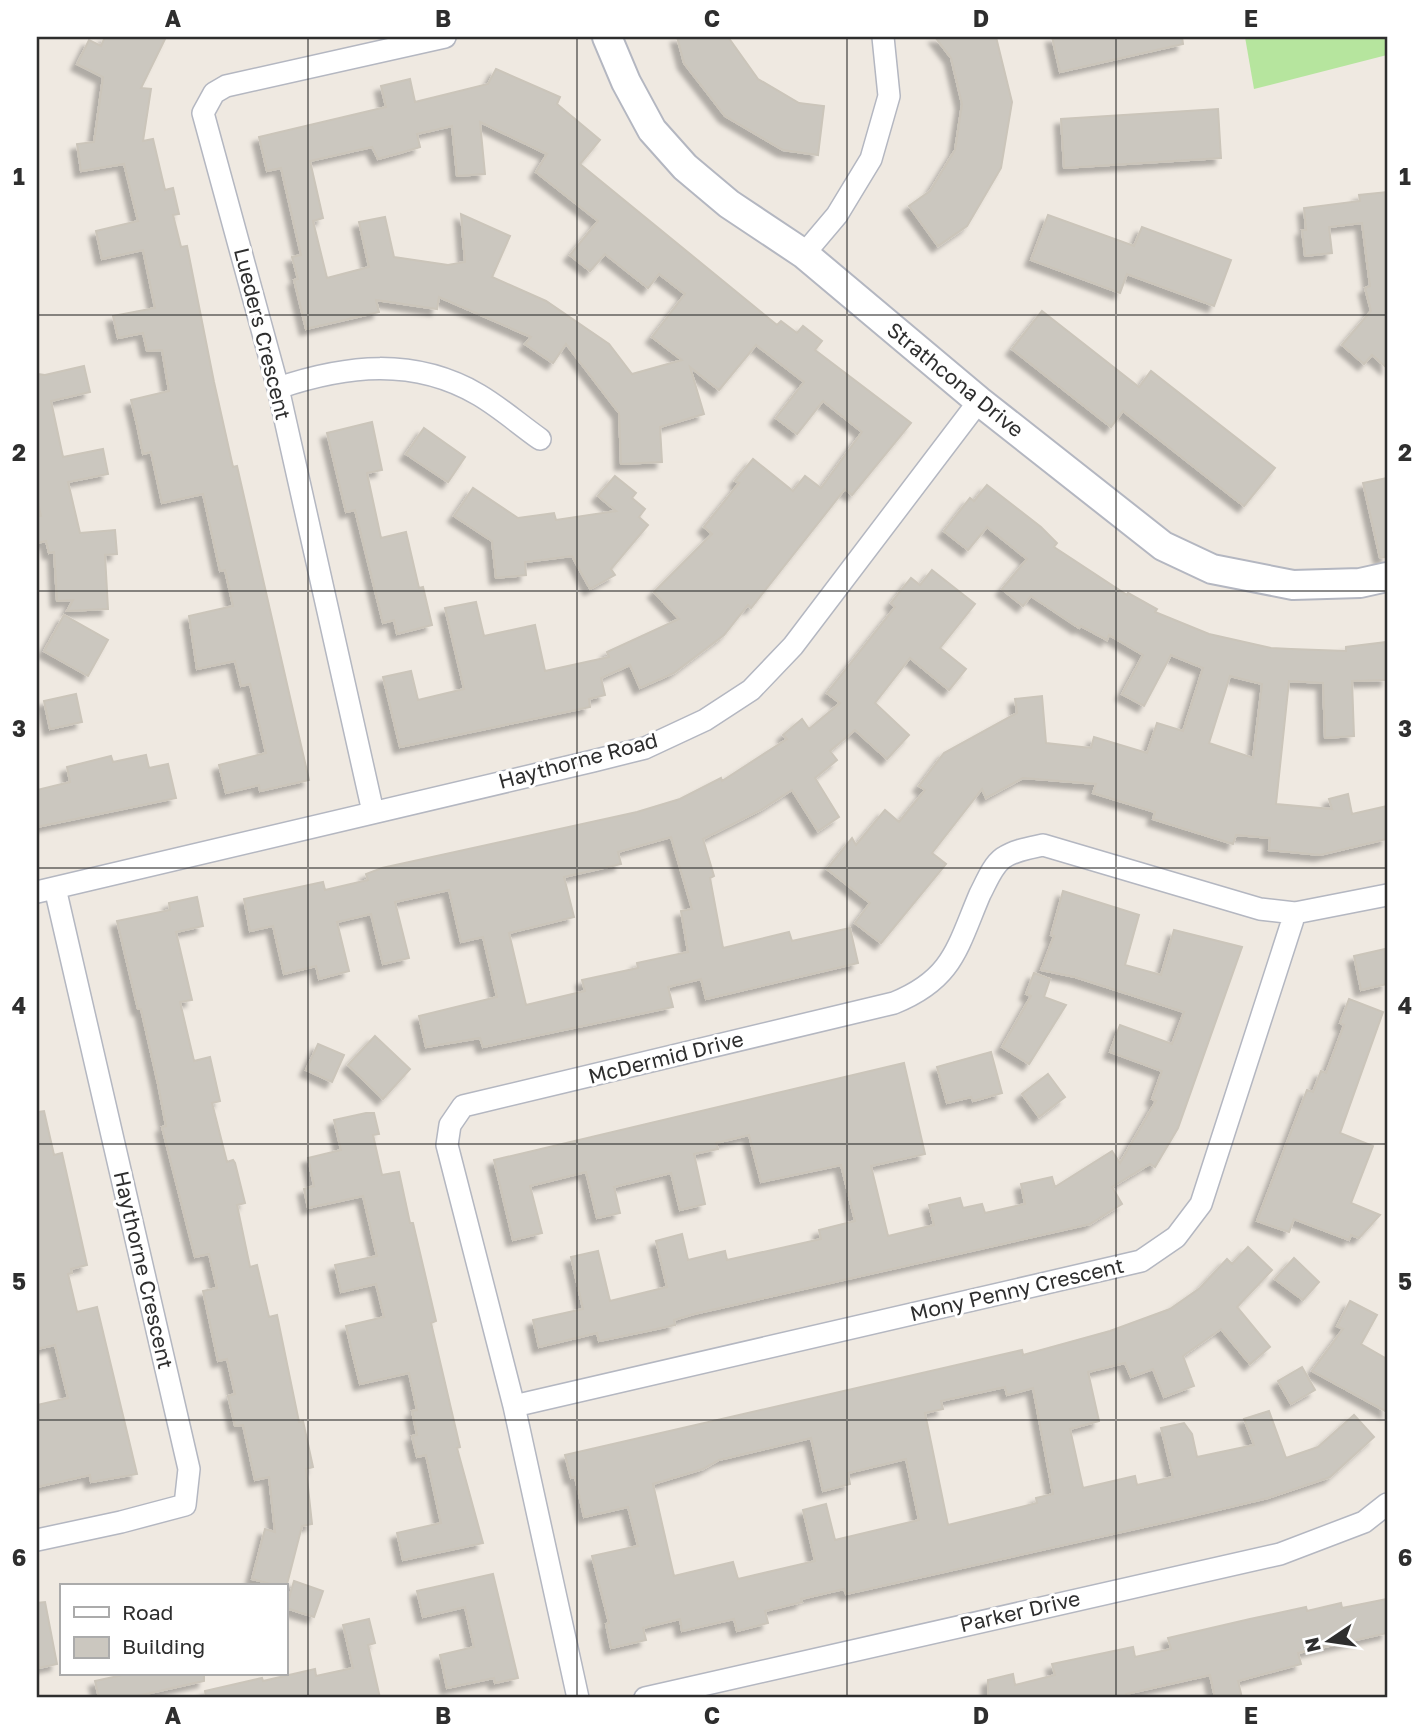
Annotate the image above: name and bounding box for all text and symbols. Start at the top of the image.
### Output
text: A [165,4,182,32]
text: B [435,4,451,32]
text: C [704,4,720,32]
text: D [973,4,989,32]
text: E [1244,4,1258,32]
text: 1 [13,162,25,190]
text: 1 [1399,162,1411,190]
street label: Lueders Crescent [229,245,297,422]
street label: Strathcona Drive [882,316,1029,442]
text: 2 [12,438,26,466]
text: 2 [1398,438,1412,466]
text: 3 [12,714,26,742]
text: 3 [1398,714,1412,742]
street label: Haythorne Road [495,726,660,794]
text: 4 [12,991,26,1019]
text: 4 [1398,991,1412,1019]
street label: McDermid Drive [585,1025,746,1089]
street label: Haythorne Crescent [109,1168,179,1371]
street label: Mony Penny Crescent [907,1252,1126,1326]
text: 5 [12,1267,26,1295]
text: 5 [1398,1267,1412,1295]
text: 6 [12,1543,26,1571]
text: 6 [1398,1543,1412,1571]
legend [60,1584,287,1676]
street label: Parker Drive [957,1585,1082,1637]
text: Road [122,1599,173,1625]
north arrow [1294,1606,1364,1676]
text: Building [122,1633,205,1659]
text: N [1299,1635,1325,1655]
text: A [165,1701,182,1729]
text: B [435,1701,451,1729]
text: C [704,1701,720,1729]
text: D [973,1701,989,1729]
text: E [1244,1701,1258,1729]

